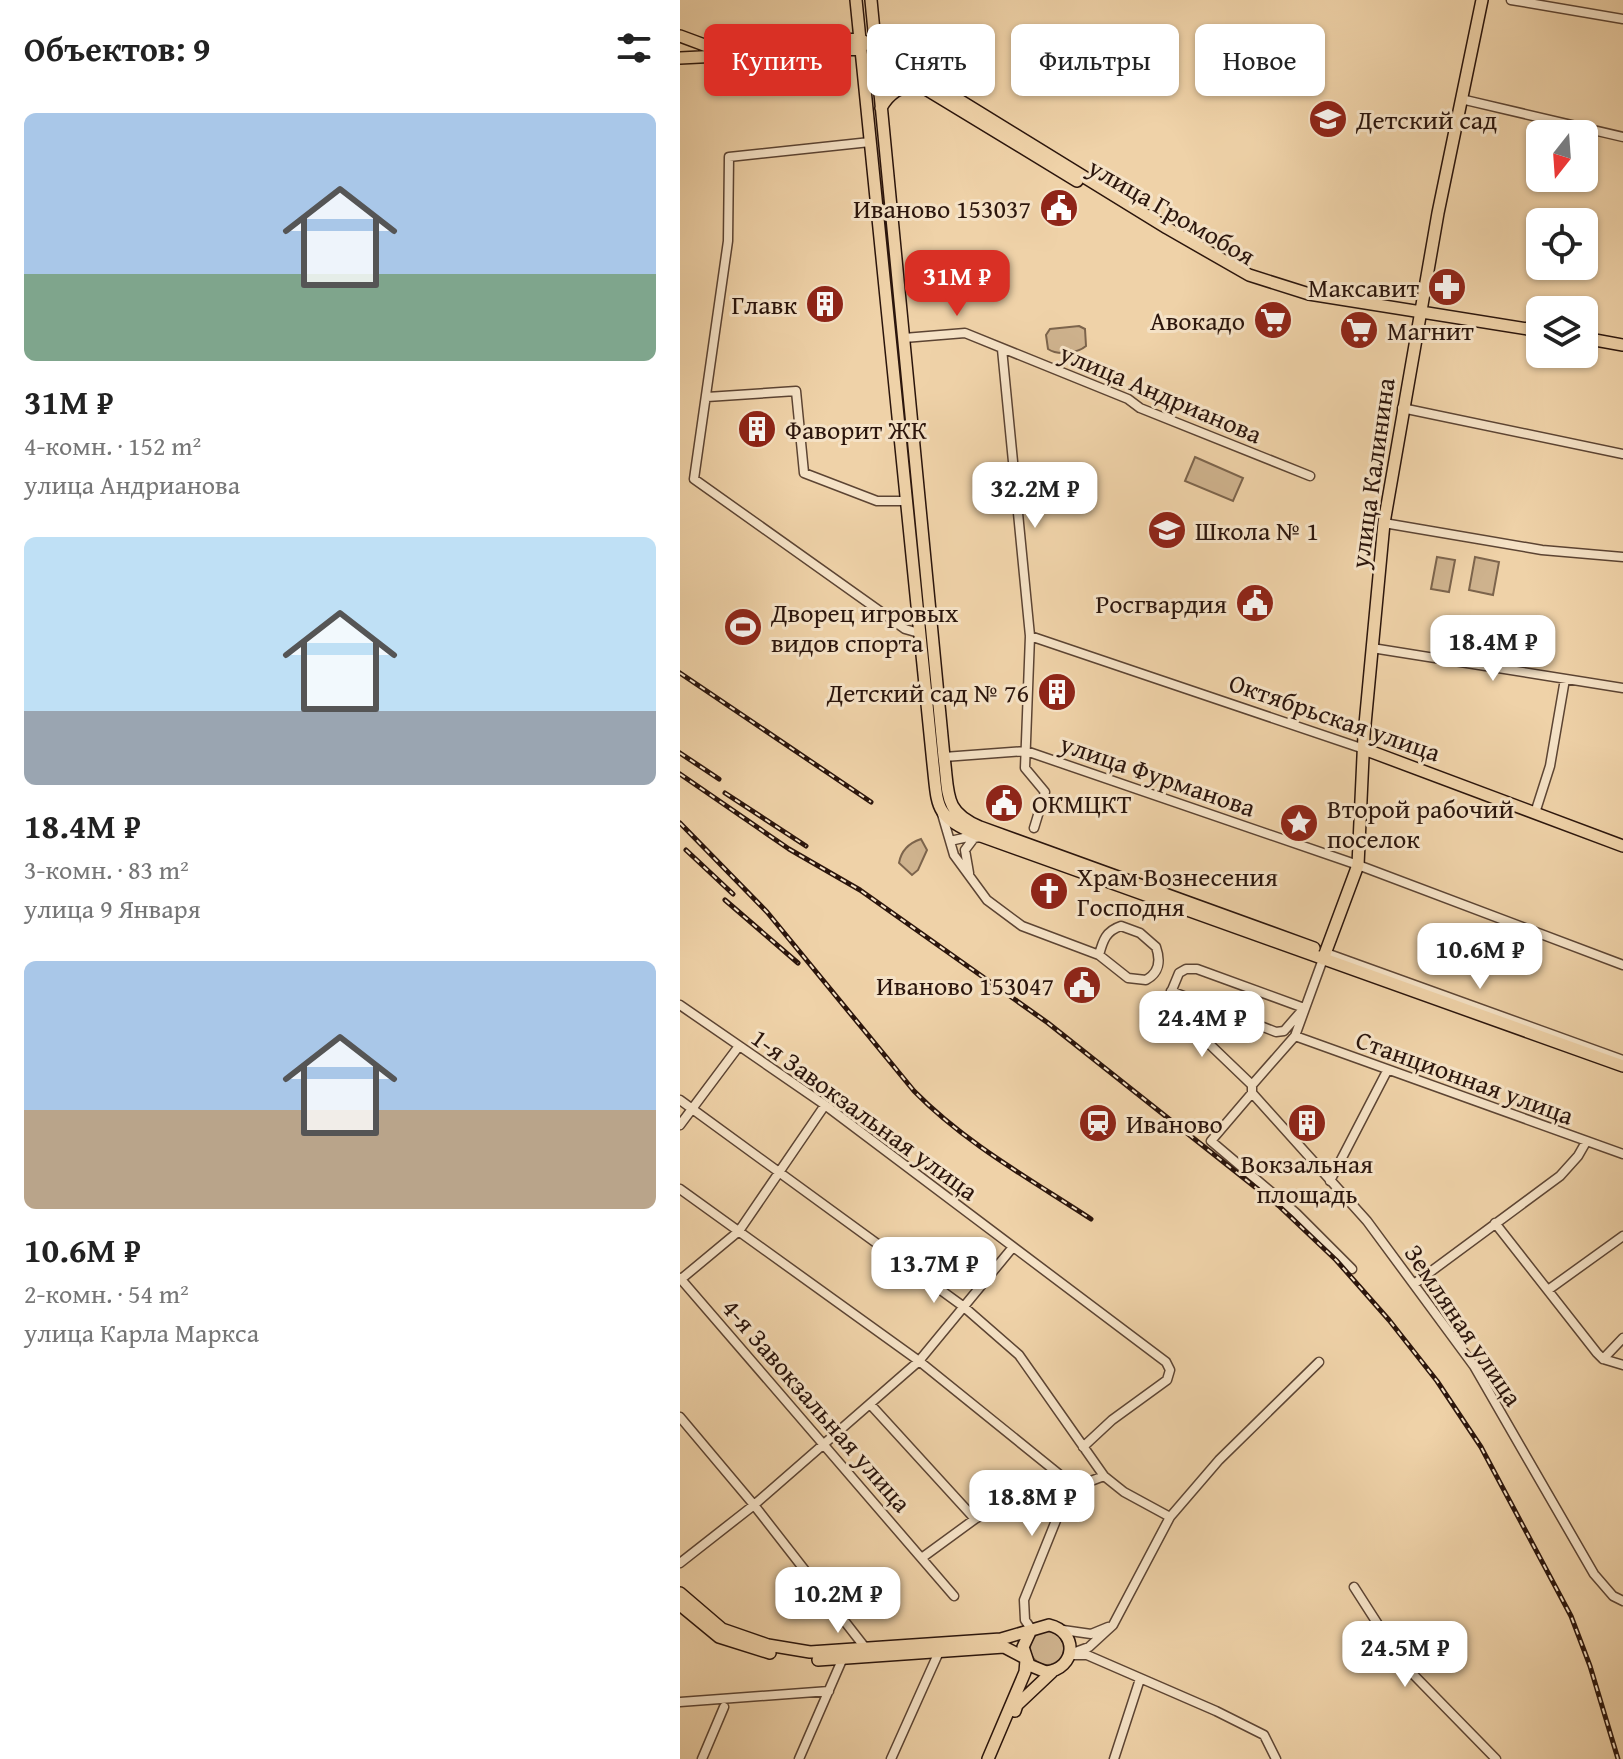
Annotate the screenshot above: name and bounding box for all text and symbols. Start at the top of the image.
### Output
text: Объектов: 9 [24,24,210,73]
chip: Купить [704,24,851,96]
chip: Снять [867,24,995,96]
chip: Фильтры [1011,24,1179,96]
chip: Новое [1195,24,1325,96]
icon: filters [612,26,656,70]
school or university icon: Детский сад [1307,98,1349,140]
place label: Детский сад [1355,100,1497,139]
north arrow [1526,120,1598,192]
map controls [1526,120,1598,368]
street label: улица Громобоя [1080,147,1263,275]
icon: home [268,165,412,309]
public building icon: Иваново 153037 [1038,187,1080,229]
place label: Иваново 153037 [853,189,1031,228]
button: locate [1526,208,1598,280]
pin: 31M ₽ [901,250,1013,318]
text: 31M ₽ [923,256,991,295]
pharmacy icon: Максавит [1426,266,1468,308]
place label: Максавит [1308,268,1419,307]
building icon: Главк [804,283,846,325]
place label: Главк [731,285,797,324]
button: layers [1526,296,1598,368]
supermarket icon: Авокадо [1252,299,1294,341]
place label: Авокадо [1150,301,1245,340]
supermarket icon: Магнит [1338,309,1380,351]
place label: Магнит [1387,311,1474,350]
street label: улица Андрианова [1053,332,1269,453]
street label: улица Калинина [1339,375,1405,572]
text: 31M ₽ [24,377,114,426]
building icon: Фаворит ЖК [736,408,778,450]
place label: Фаворит ЖК [785,410,927,449]
text: 4-комн. · 152 m² [24,426,201,465]
pin: 32.2M ₽ [961,462,1109,530]
text: улица Андрианова [24,465,240,504]
text: 32.2M ₽ [990,468,1080,507]
school or university icon: Школа № 1 [1146,509,1188,551]
place label: Школа № 1 [1195,511,1319,550]
public building icon: Росгвардия [1234,582,1276,624]
place label: Росгвардия [1095,584,1227,623]
icon: home [268,589,412,733]
place label: Дворец игровых видов спорта [770,593,959,662]
sports icon: Дворец игровых видов спорта [722,606,764,648]
pin: 18.4M ₽ [1419,615,1567,683]
text: 18.4M ₽ [1448,621,1538,660]
street label: Октябрьская улица [1224,663,1447,772]
building icon: Детский сад № 76 [1036,671,1078,713]
place label: Детский сад № 76 [826,673,1029,712]
street label: улица Фурманова [1054,723,1262,827]
public building icon: ОКМЦКТ [983,782,1025,824]
place label: ОКМЦКТ [1032,784,1132,823]
place label: Второй рабочий поселок [1327,789,1514,858]
text: 18.4M ₽ [24,801,141,850]
place icon: Второй рабочий поселок [1278,802,1320,844]
text: 3-комн. · 83 m² [24,850,189,889]
place label: Храм Вознесения Господня [1077,857,1278,926]
church icon: Храм Вознесения Господня [1028,870,1070,912]
text: улица 9 Января [24,889,201,928]
pin: 10.6M ₽ [1406,923,1554,991]
text: 10.6M ₽ [1435,929,1525,968]
public building icon: Иваново 153047 [1061,964,1103,1006]
place label: Иваново 153047 [876,966,1054,1005]
pin: 24.4M ₽ [1128,991,1276,1059]
text: 24.4M ₽ [1157,997,1247,1036]
icon: home [268,1013,412,1157]
street label: 1-я Завокзальная улица [743,1018,987,1210]
street label: Станционная улица [1351,1019,1580,1135]
station icon: Иваново [1077,1102,1119,1144]
building icon: Вокзальная площадь [1286,1102,1328,1144]
place label: Иваново [1126,1104,1223,1143]
place label: Вокзальная площадь [1241,1144,1373,1213]
text: 10.6M ₽ [24,1225,141,1274]
street label: Земляная улица [1395,1236,1533,1414]
pin: 13.7M ₽ [860,1237,1008,1305]
text: 13.7M ₽ [889,1243,979,1282]
text: 2-комн. · 54 m² [24,1274,189,1313]
street label: 4-я Завокзальная улица [713,1289,922,1521]
text: улица Карла Маркса [24,1313,259,1352]
pin: 18.8M ₽ [958,1470,1106,1538]
text: 18.8M ₽ [987,1476,1077,1515]
pin: 10.2M ₽ [764,1567,912,1635]
text: 10.2M ₽ [793,1573,883,1612]
pin: 24.5M ₽ [1331,1621,1479,1689]
text: 24.5M ₽ [1360,1627,1450,1666]

